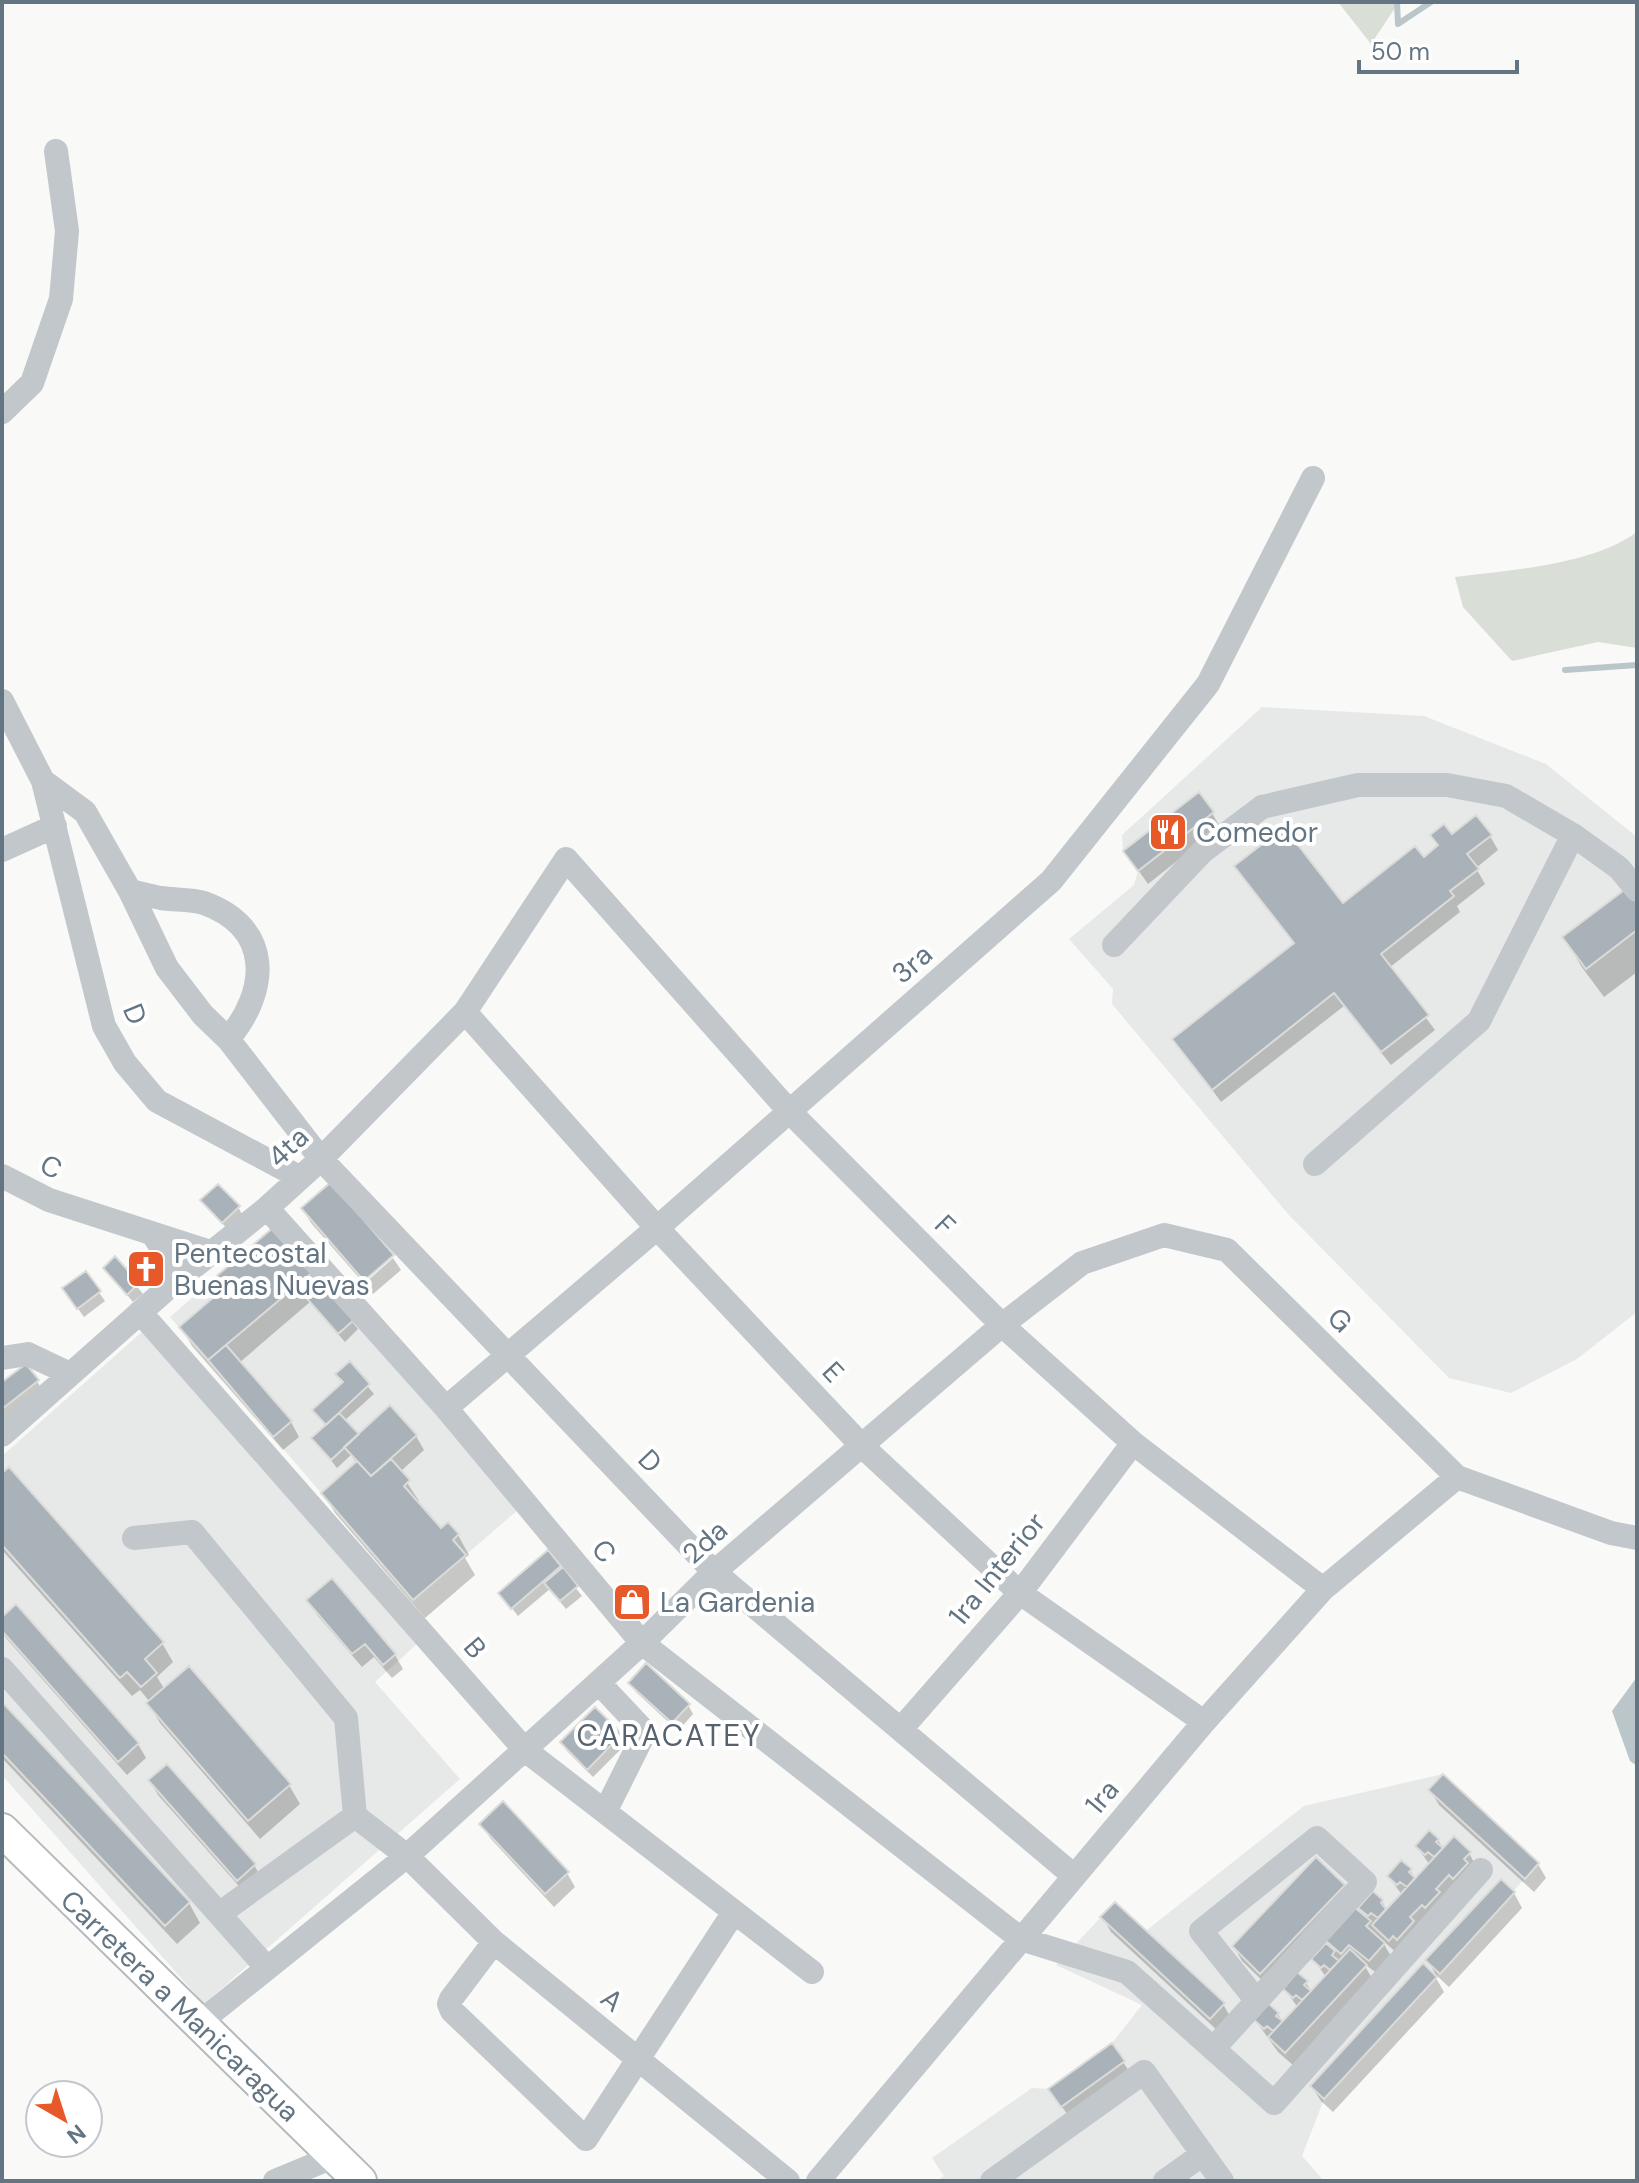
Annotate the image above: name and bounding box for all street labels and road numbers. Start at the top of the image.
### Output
street label: 3ra [884,936,940,992]
street label: D [114,998,156,1030]
street label: 4ta [260,1119,316,1175]
street label: C [34,1146,68,1188]
street label: F [927,1207,963,1243]
street label: G [1319,1299,1361,1341]
street label: E [814,1354,852,1390]
street label: D [630,1441,670,1481]
street label: 1ra Interior [940,1505,1054,1633]
street label: 2da [675,1512,735,1572]
street label: C [583,1531,625,1571]
street label: B [455,1629,495,1667]
street label: 1ra [1077,1772,1127,1822]
street label: Carretera a Manicaragua [53,1882,307,2130]
street label: A [593,1980,631,2020]

